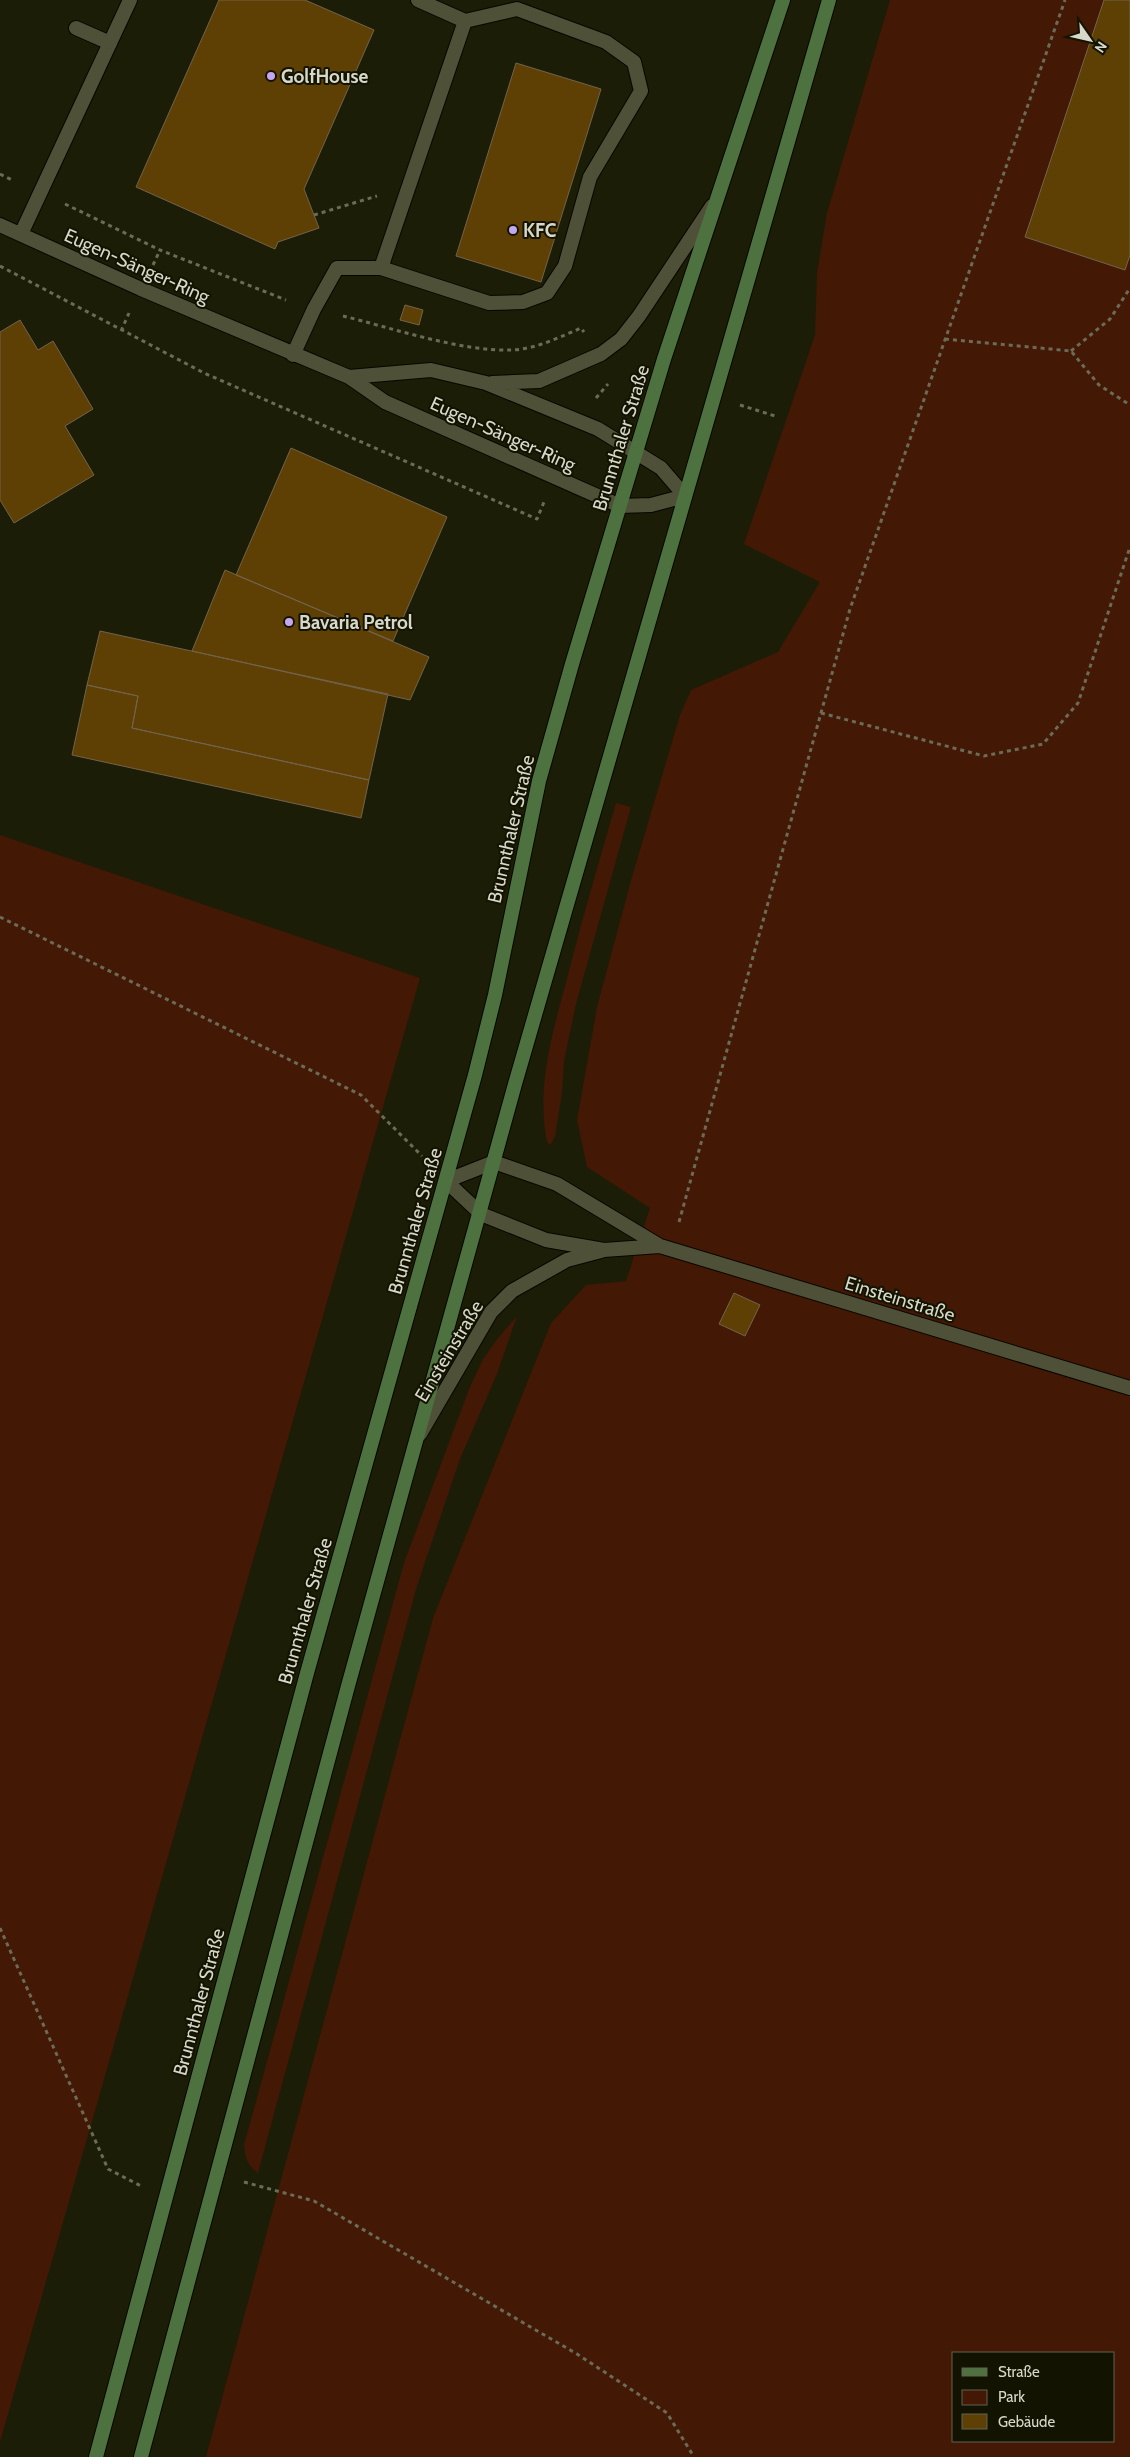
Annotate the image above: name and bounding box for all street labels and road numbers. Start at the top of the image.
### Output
street label: Eugen-Sänger-Ring [61,224,214,309]
street label: Brunnthaler Straße [588,362,654,514]
street label: Eugen-Sänger-Ring [427,392,580,477]
street label: Brunnthaler Straße [483,752,539,905]
street label: Brunnthaler Straße [383,1145,447,1297]
street label: Einsteinstraße [842,1271,958,1327]
street label: Einsteinstraße [410,1296,488,1406]
street label: Brunnthaler Straße [273,1535,337,1687]
street label: Brunnthaler Straße [168,1926,230,2078]

